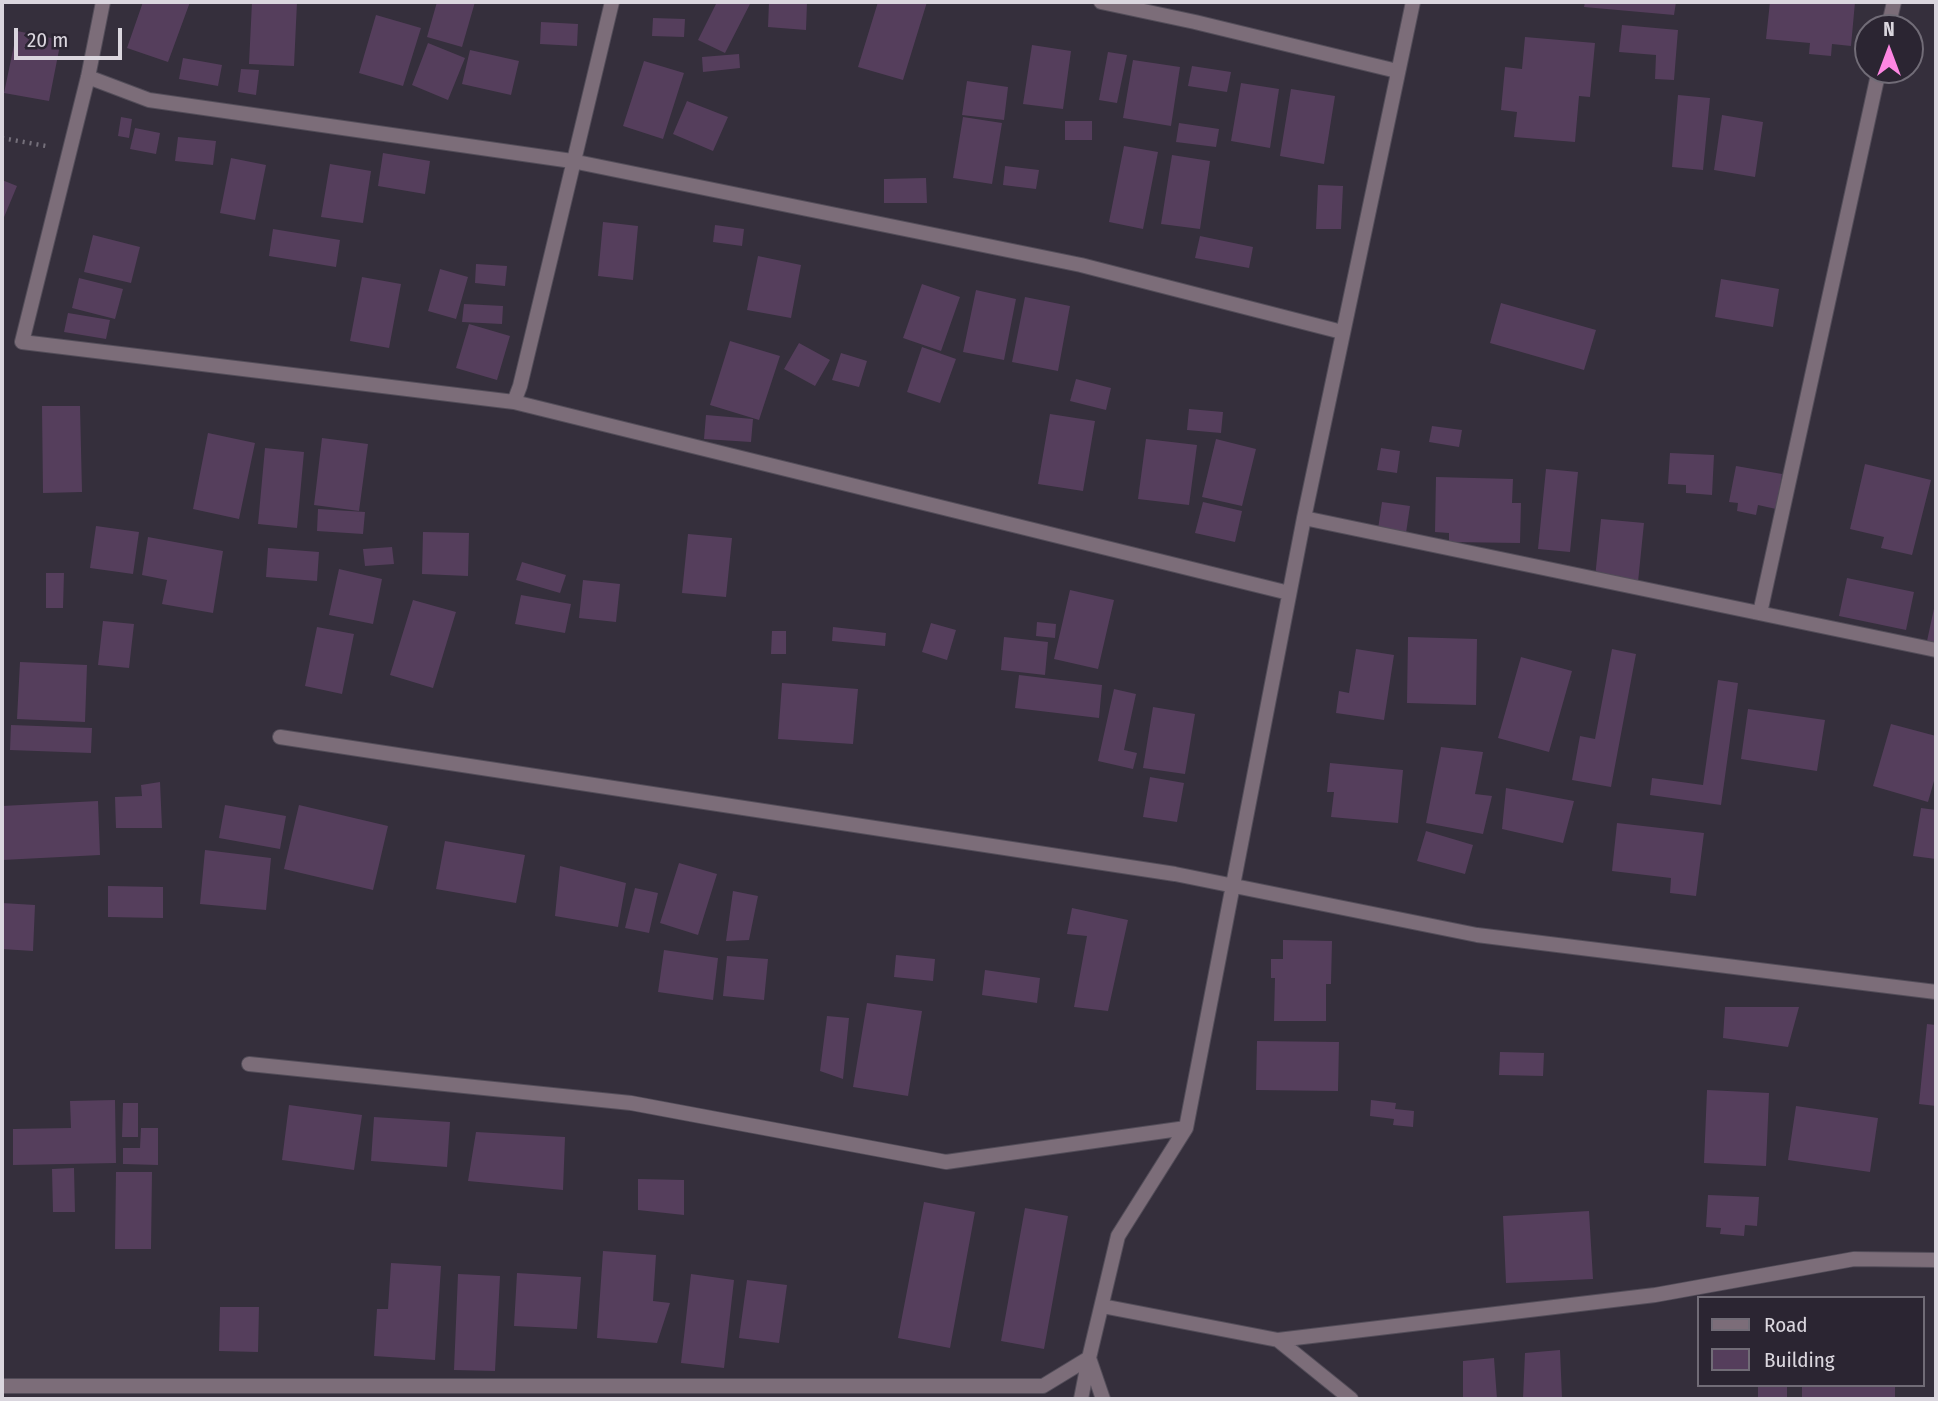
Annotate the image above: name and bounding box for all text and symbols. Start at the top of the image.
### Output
scale bar [18,14,126,58]
north arrow [1854,14,1924,84]
text: N [1883,18,1895,41]
text: 20 m [27,27,68,53]
legend [1696,1296,1924,1387]
text: Road [1764,1312,1808,1338]
text: Building [1764,1347,1835,1373]

